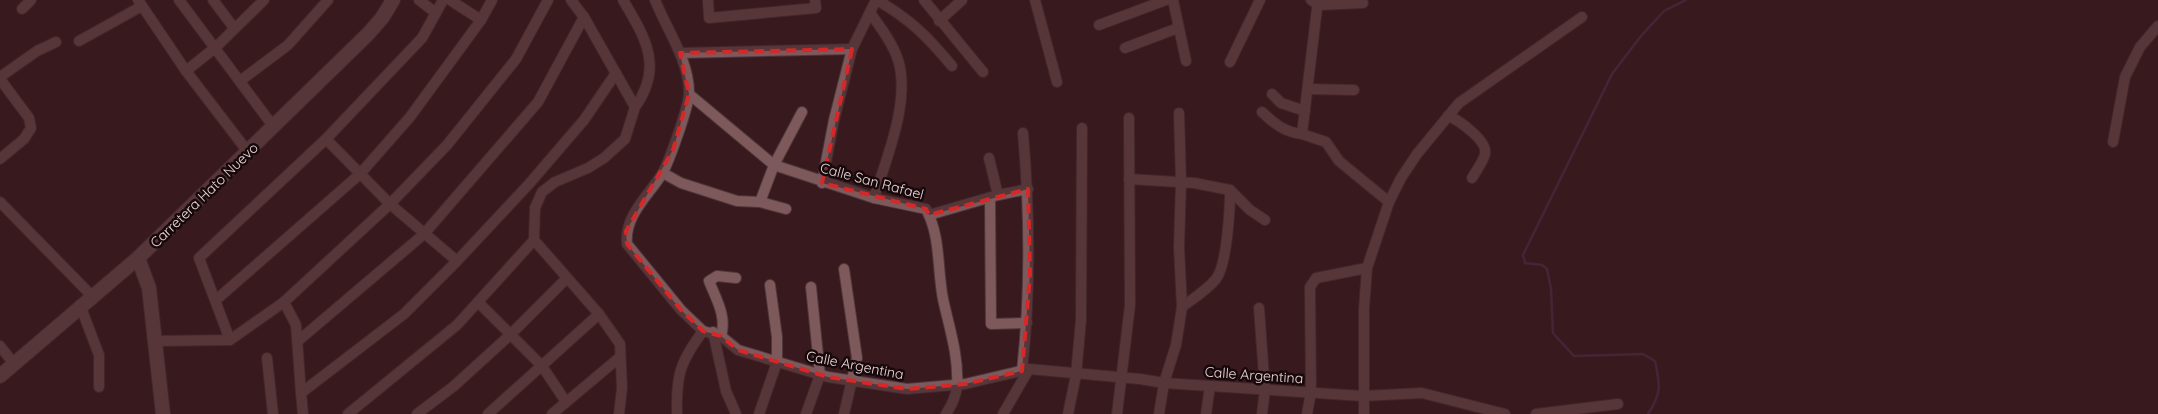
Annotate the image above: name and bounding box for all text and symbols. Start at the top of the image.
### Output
street label: Carretera Hato Nuevo [146,139,262,251]
street label: Calle San Rafael [818,159,926,203]
street label: Calle Argentina [805,347,905,383]
street label: Calle Argentina [1204,363,1304,387]

